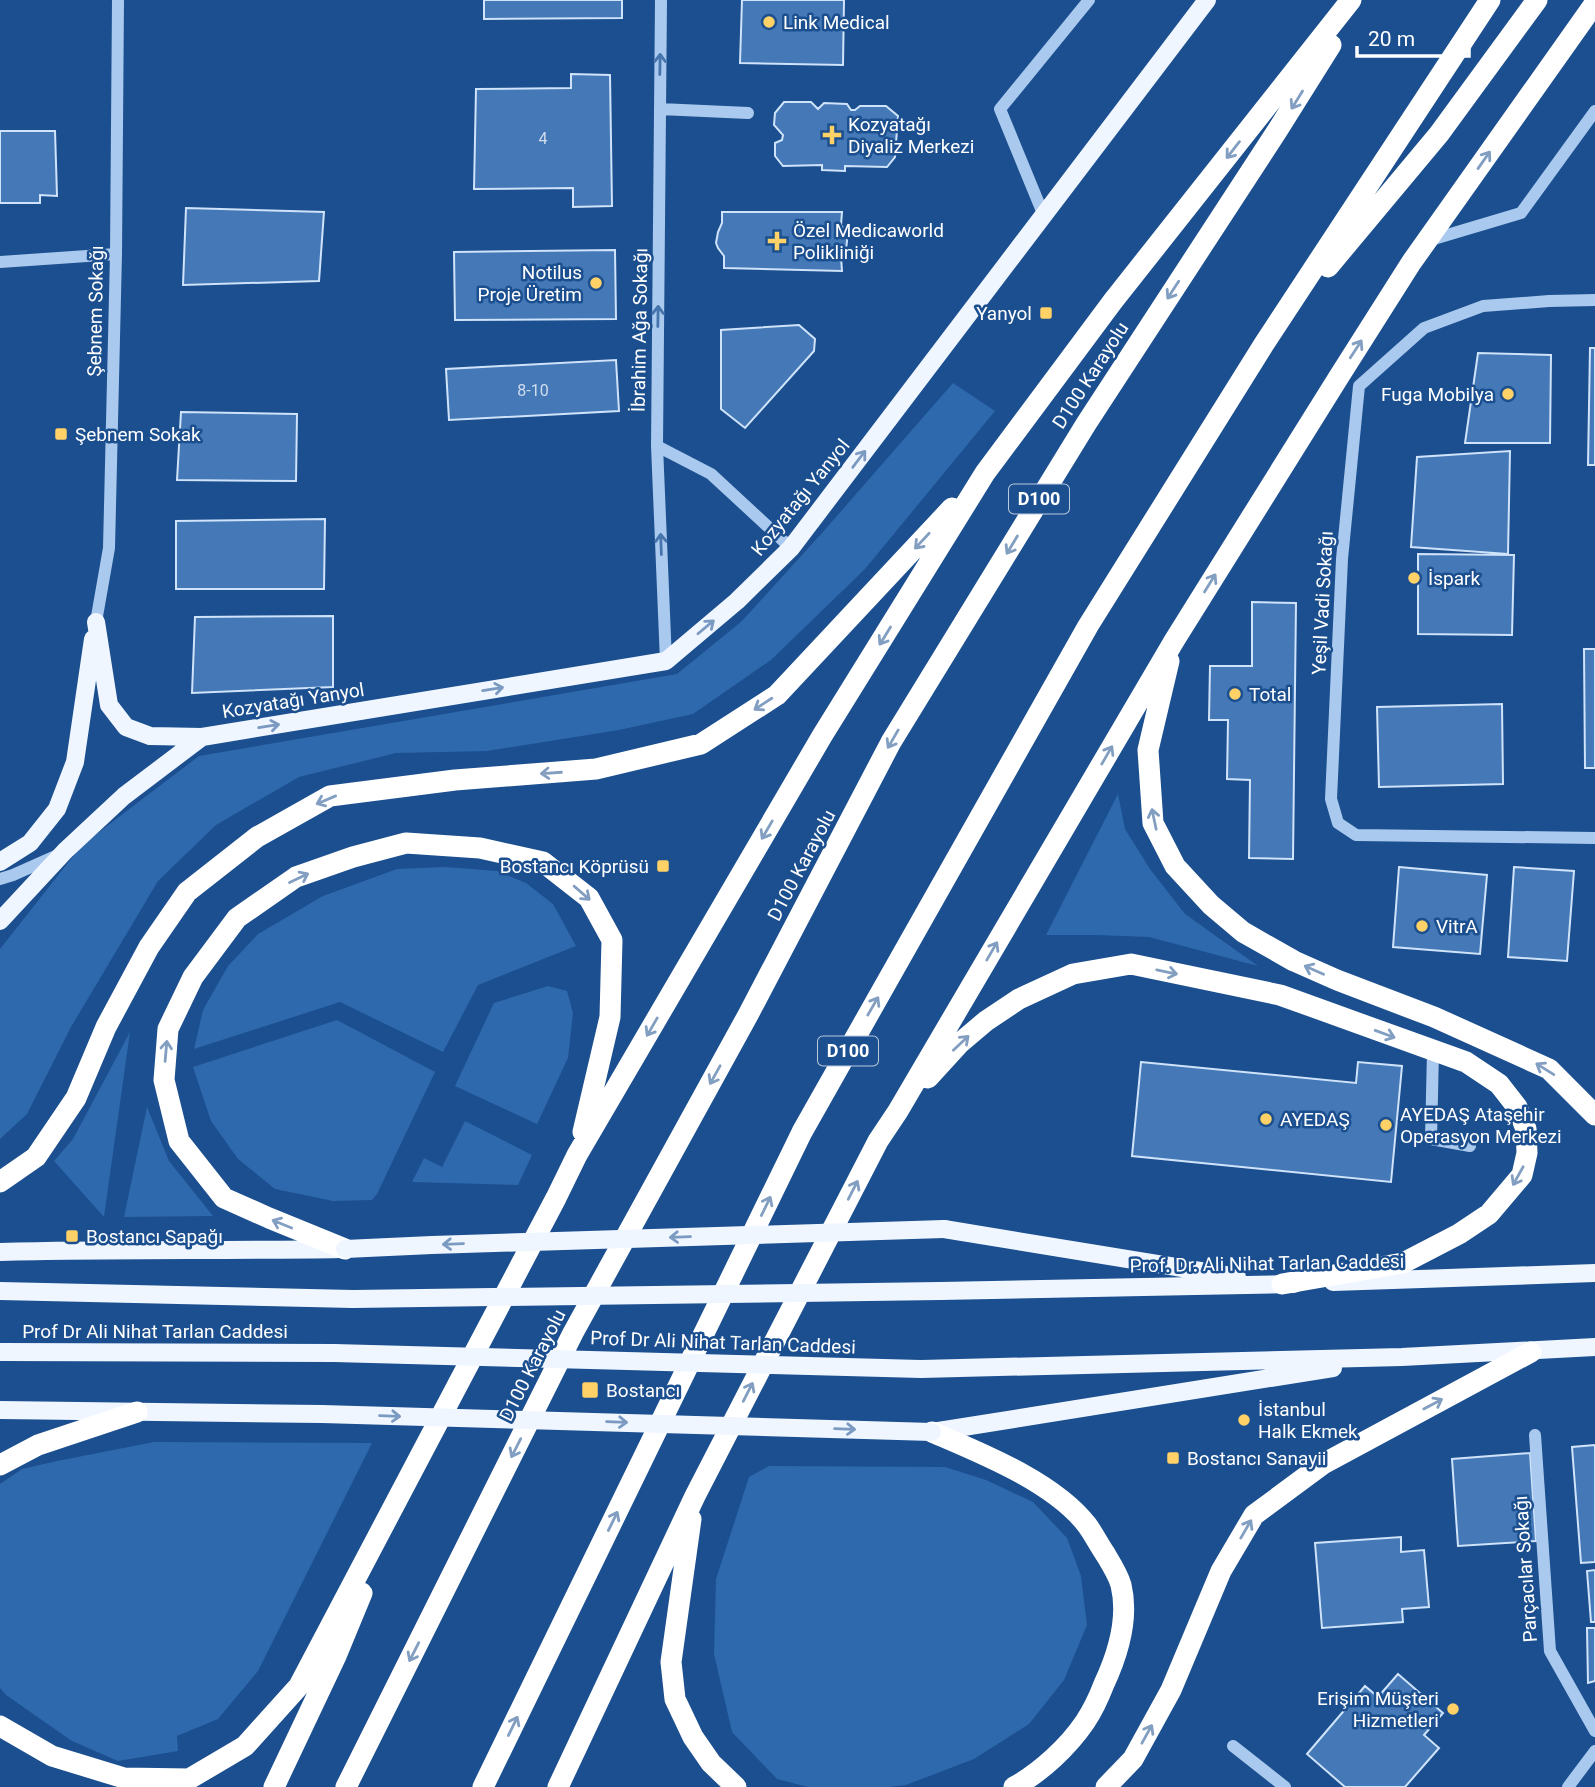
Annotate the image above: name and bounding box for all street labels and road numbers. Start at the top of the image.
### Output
street label: Şebnem Sokağı [83,245,108,377]
street label: İbrahim Ağa Sokağı [627,248,652,412]
street label: D100 Karayolu [1047,318,1133,433]
street label: Kozyatağı Yanyol [746,434,854,560]
road number: D100 [1009,485,1069,514]
street label: Yeşil Vadi Sokağı [1307,530,1338,676]
street label: Kozyatağı Yanyol [220,678,366,723]
street label: D100 Karayolu [763,806,840,925]
road number: D100 [818,1036,878,1066]
street label: Prof. Dr. Ali Nihat Tarlan Caddesi [1130,1250,1405,1277]
street label: D100 Karayolu [494,1305,571,1425]
street label: Prof Dr Ali Nihat Tarlan Caddesi [22,1320,288,1343]
street label: Prof Dr Ali Nihat Tarlan Caddesi [590,1326,856,1359]
street label: Parçacılar Sokağı [1509,1495,1542,1643]

